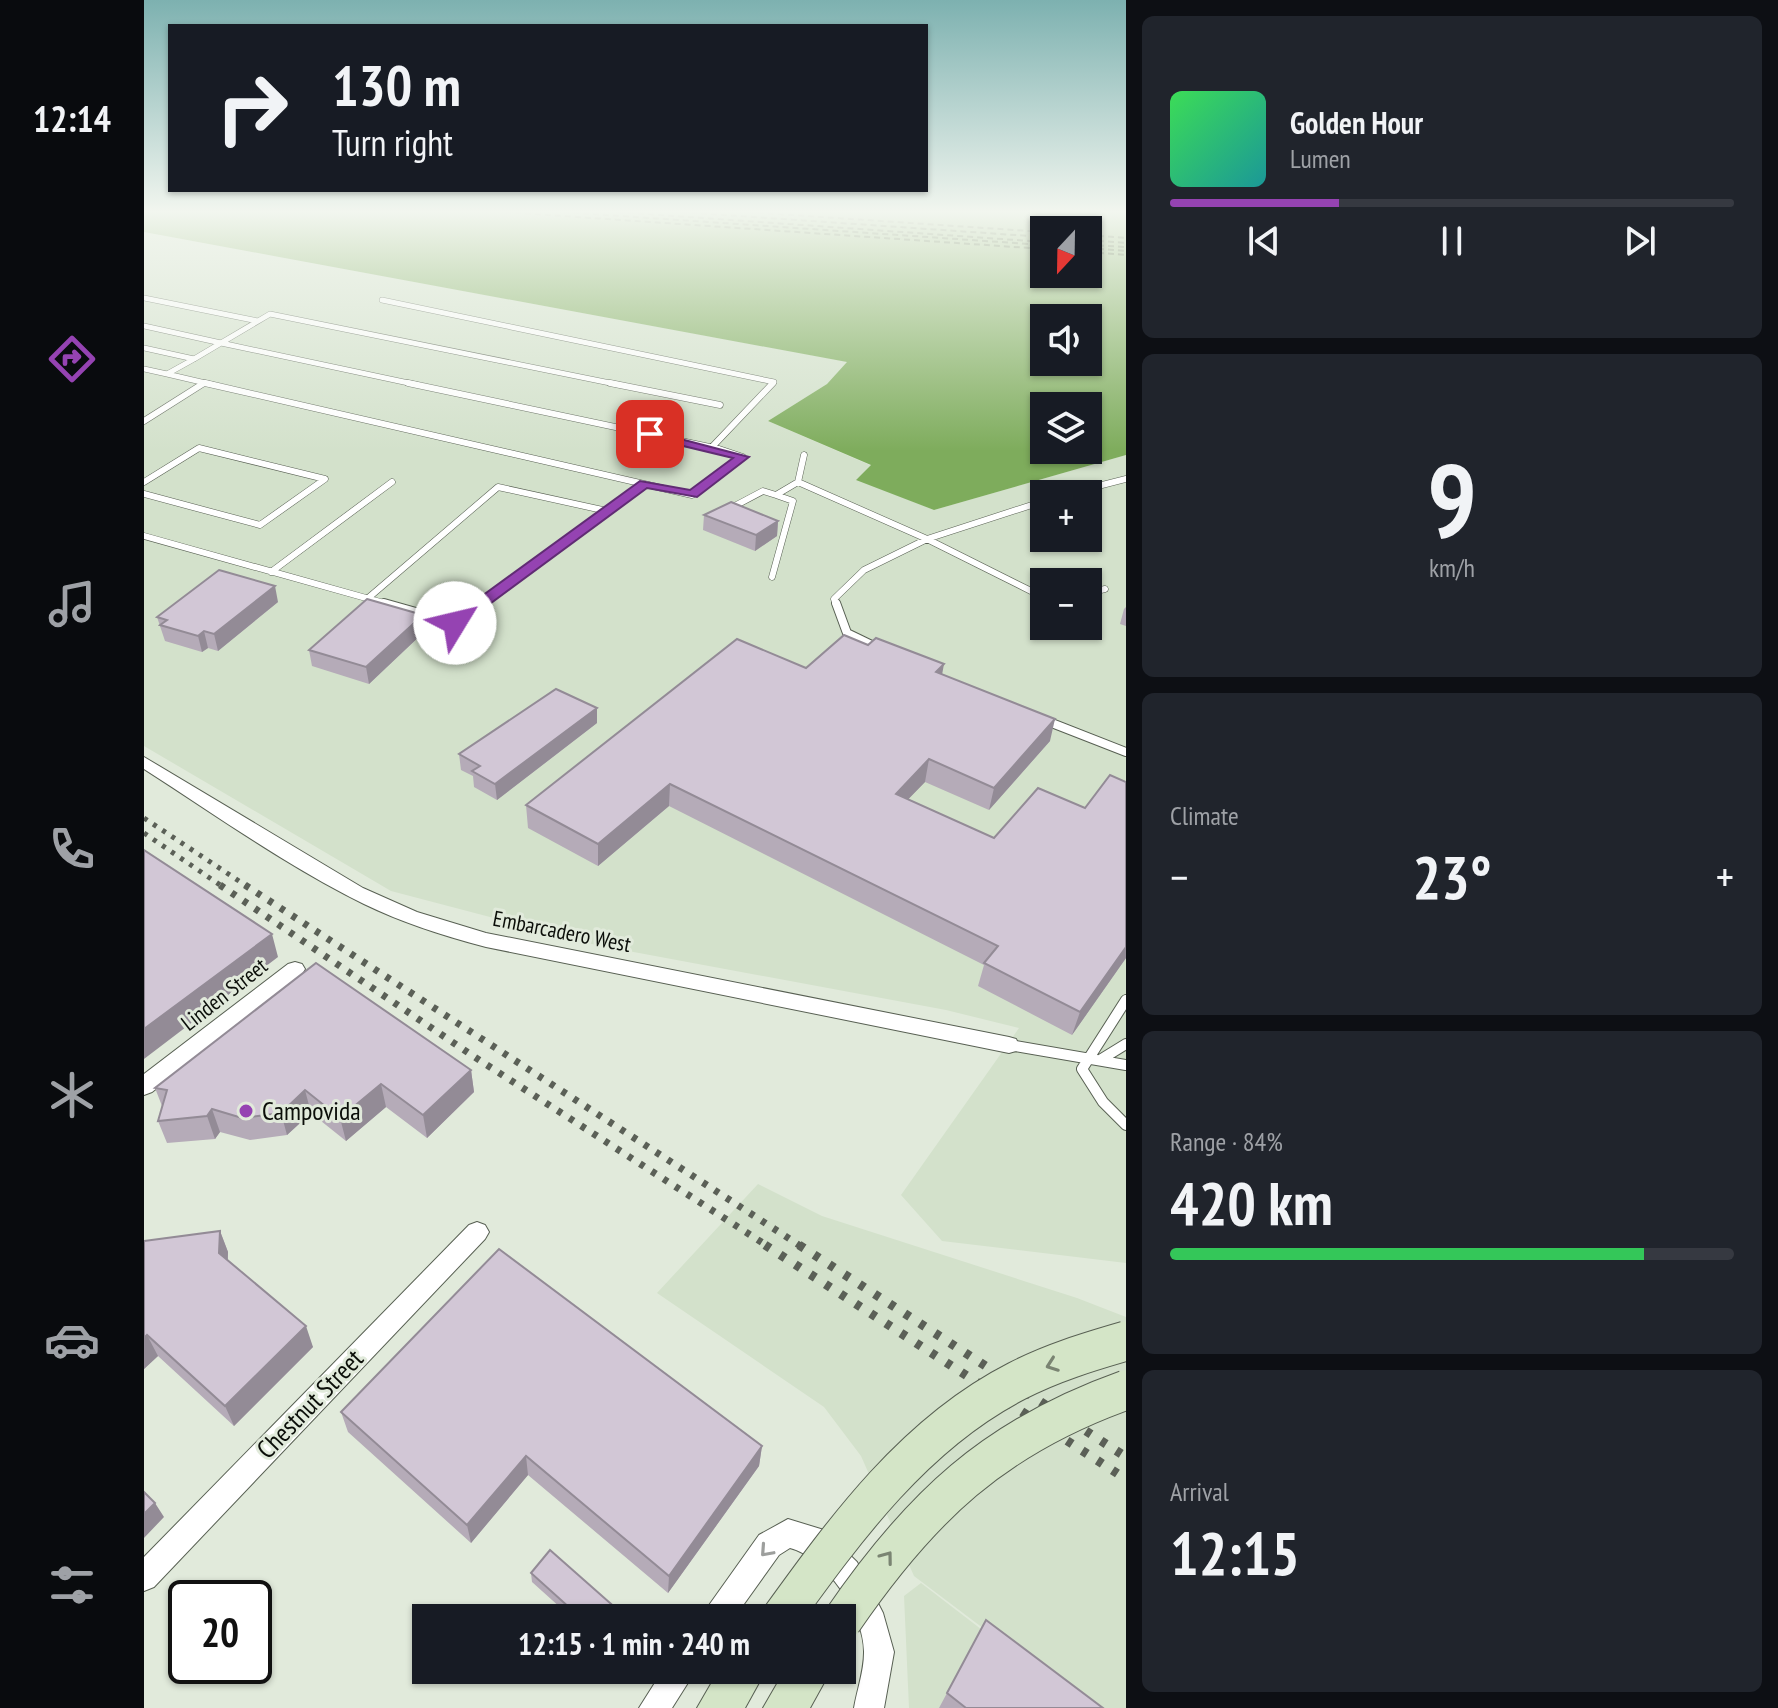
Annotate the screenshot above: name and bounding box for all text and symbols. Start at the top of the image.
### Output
text: 130 m [332,49,461,121]
icon: right [200,56,304,160]
text: 12:14 [33,95,111,142]
text: Golden Hour [1290,103,1423,142]
text: Turn right [332,119,453,166]
text: Lumen [1290,142,1351,175]
north arrow [1030,216,1102,288]
map controls [1030,216,1102,640]
icon: previous [1242,219,1286,263]
icon: pause [1430,219,1474,263]
icon: next [1618,219,1662,263]
button: sound [1030,304,1102,376]
icon: directions [44,331,100,387]
button: layers [1030,392,1102,464]
pin [616,400,684,468]
icon: arrive [628,412,672,456]
text: 9 [1427,431,1477,566]
button: + [1030,480,1102,552]
text: km/h [1429,551,1475,584]
button: − [1030,568,1102,640]
icon: music [44,576,100,632]
position arrow [413,581,497,665]
text: Climate [1170,799,1239,832]
icon: phone [44,821,100,877]
text: 23° [1412,838,1492,916]
text: − [1170,848,1188,905]
text: + [1716,848,1734,905]
street label: Embarcadero West [491,904,633,958]
street label: Linden Street [175,952,273,1036]
icon: climate [44,1067,100,1123]
place label: Campovida [262,1094,361,1127]
marker: Campovida [237,1102,255,1120]
text: Range · 84% [1170,1125,1283,1158]
text: 420 km [1170,1164,1333,1242]
icon: car [44,1312,100,1368]
street label: Chestnut Street [249,1342,370,1465]
one-way arrow [1046,1356,1060,1372]
text: Arrival [1170,1475,1229,1508]
text: 12:15 [1170,1514,1300,1592]
one-way arrow [761,1542,776,1557]
one-way arrow [878,1551,892,1566]
icon: filters [44,1557,100,1613]
speed limit sign: 20 [168,1580,272,1684]
text: 12:15 · 1 min · 240 m [518,1624,750,1663]

